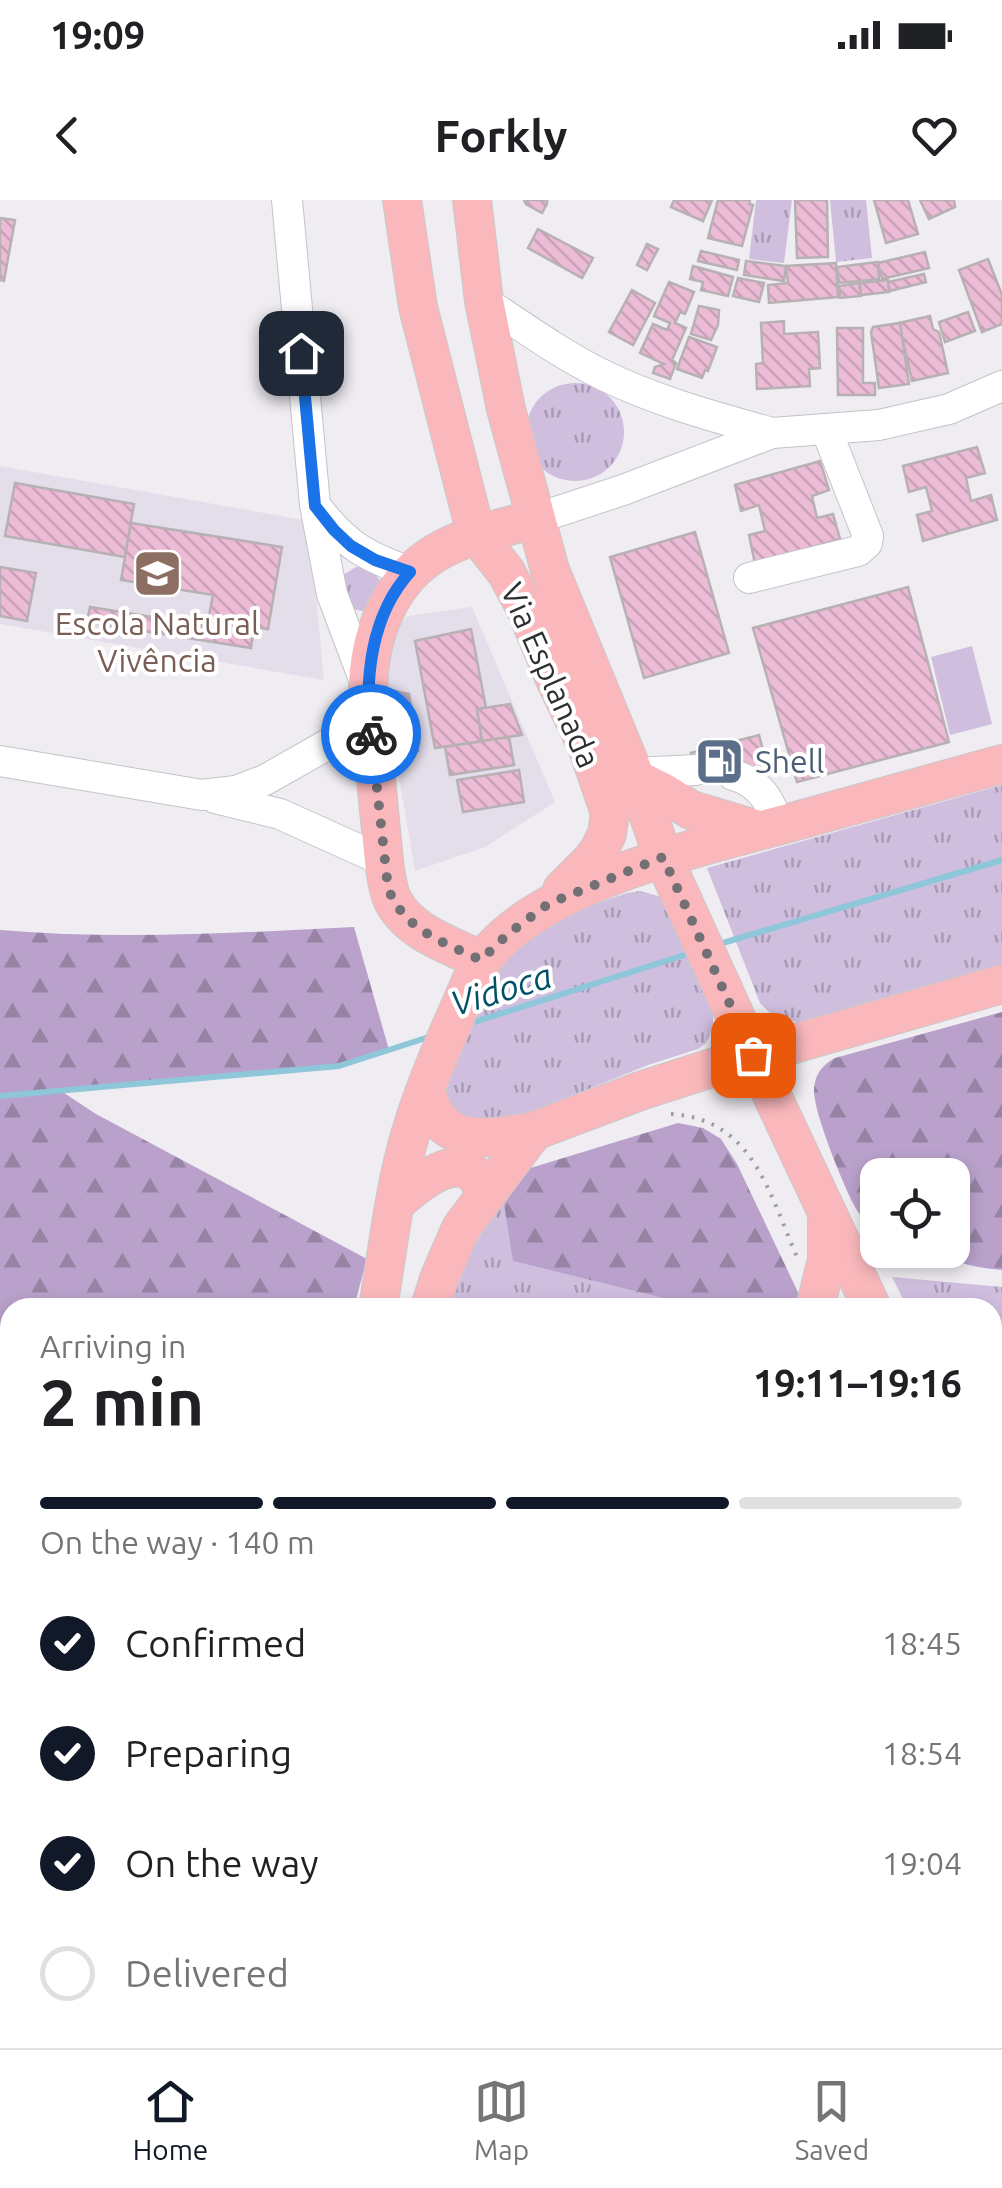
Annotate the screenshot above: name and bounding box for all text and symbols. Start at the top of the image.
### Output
text: 19:09 [50,14,145,56]
icon: back [40,108,95,163]
icon: heart [907,108,962,163]
text: Forkly [435,110,567,161]
pin [259,311,344,396]
icon: home [274,326,329,381]
school or university icon: Escola Natural Vivência [131,547,183,599]
street label: Via Esplanada [494,577,608,773]
place label: Escola Natural Vivência [55,605,259,678]
courier [321,684,421,784]
icon: bike [344,707,399,762]
fuel station icon: Shell [694,735,746,787]
place label: Shell [755,743,824,779]
water label: Vidoca [446,955,556,1023]
pin [711,1013,796,1098]
icon: bag [726,1028,781,1083]
map controls [860,1158,970,1268]
button: locate [860,1158,970,1268]
text: Arriving in [40,1328,186,1364]
text: 19:11–19:16 [753,1362,962,1404]
text: 2 min [40,1365,204,1438]
text: On the way · 140 m [40,1524,315,1560]
icon: check [40,1616,95,1671]
text: Confirmed [125,1622,306,1664]
text: 18:45 [882,1625,962,1661]
icon: check [40,1726,95,1781]
text: Preparing [125,1732,292,1774]
text: 18:54 [882,1735,962,1771]
icon: check [40,1836,95,1891]
text: On the way [125,1842,318,1884]
text: 19:04 [882,1845,962,1881]
text: Delivered [125,1952,289,1994]
tab: Home [133,2074,208,2165]
tab: Map [474,2074,529,2165]
tab: Saved [795,2074,869,2165]

